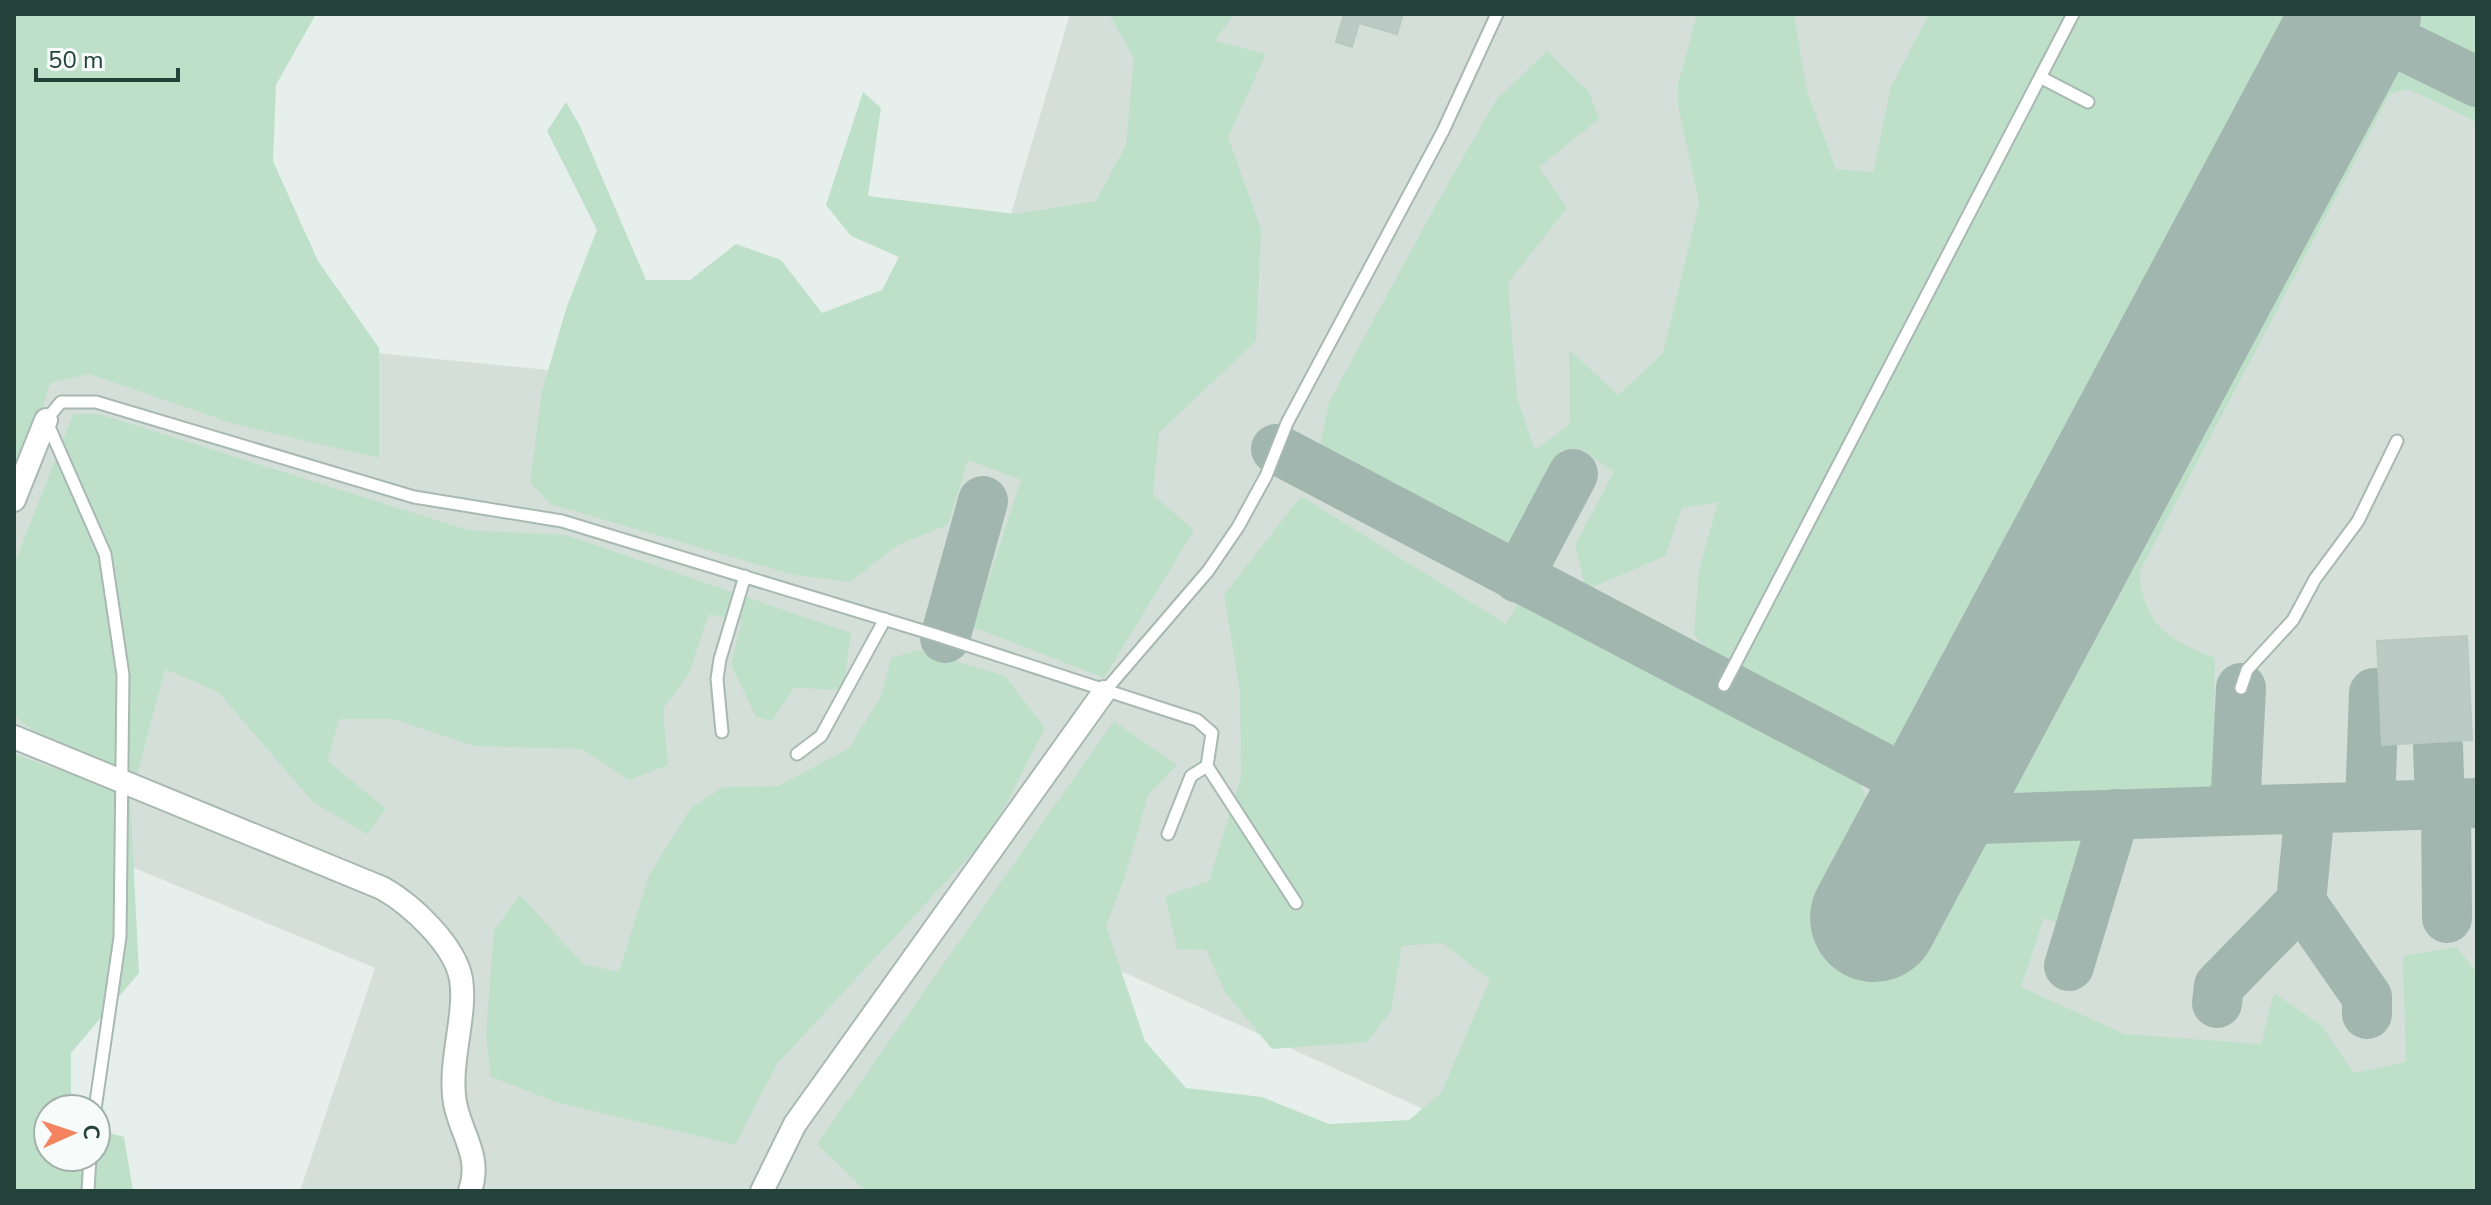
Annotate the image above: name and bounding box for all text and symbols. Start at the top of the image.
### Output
scale bar [36,32,178,82]
text: 50 m [48,44,104,76]
north arrow [32,1093,112,1173]
text: С [76,1124,106,1140]

